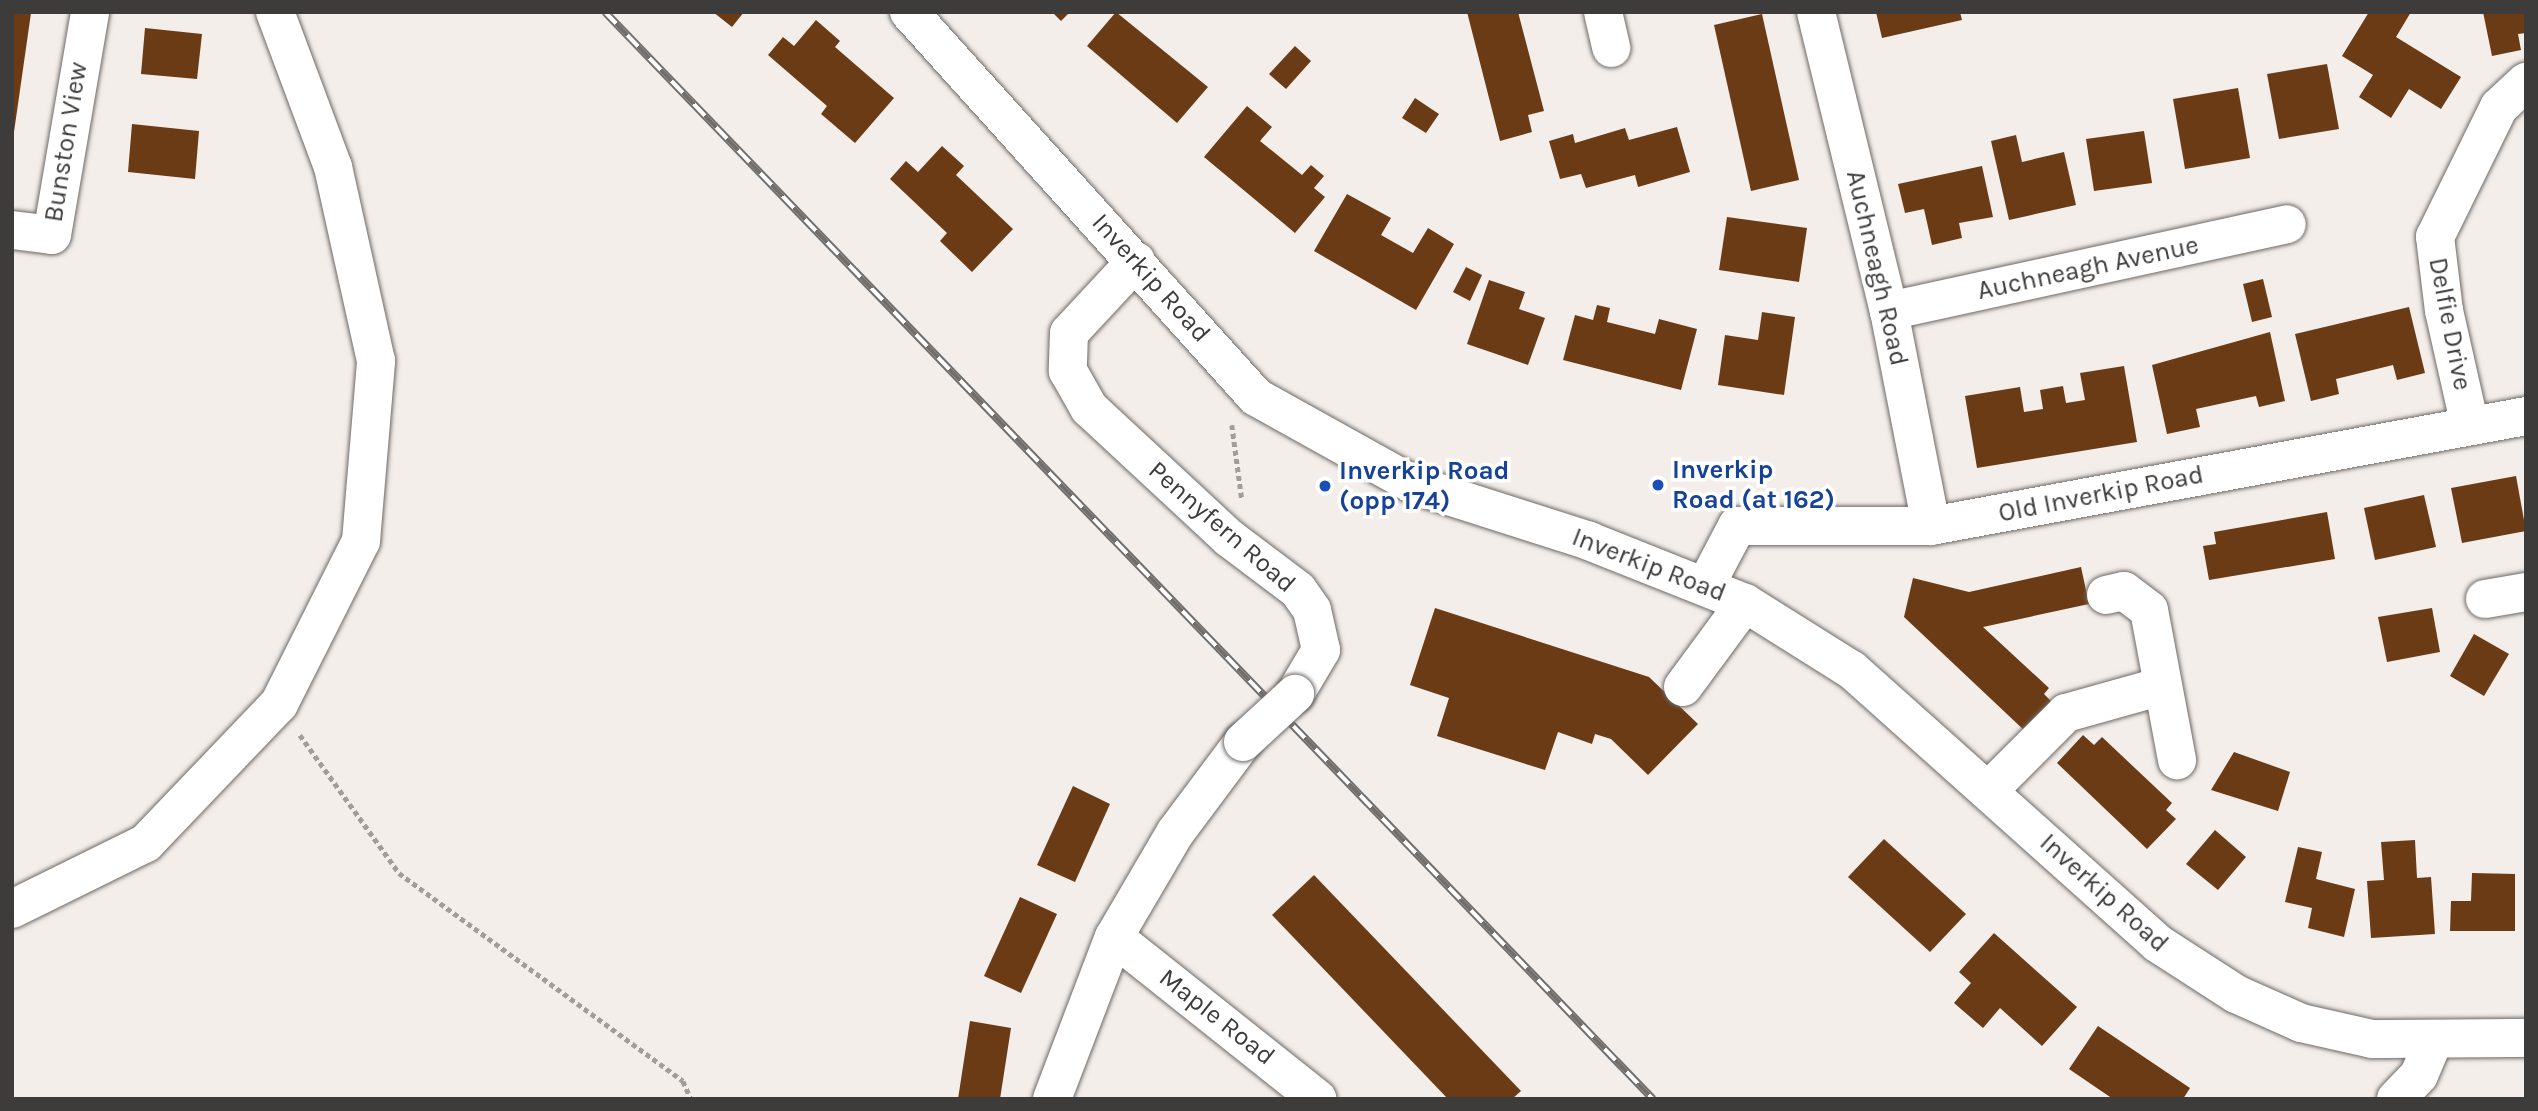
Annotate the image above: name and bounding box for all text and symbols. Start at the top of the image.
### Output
street label: Bunston View [38,60,94,224]
street label: Auchneagh Road [1839,167,1915,369]
street label: Inverkip Road [1085,207,1217,349]
street label: Auchneagh Avenue [1975,229,2201,307]
street label: Delfie Drive [2422,255,2478,393]
place label: Inverkip Road (at 162) [1672,454,1835,516]
street label: Pennyfern Road [1142,455,1302,599]
place label: Inverkip Road (opp 174) [1339,455,1510,516]
street label: Old Inverkip Road [1996,459,2206,529]
marker: Inverkip Road (at 162) [1650,477,1666,493]
marker: Inverkip Road (opp 174) [1317,478,1333,494]
street label: Inverkip Road [1568,521,1730,609]
street label: Inverkip Road [2033,827,2175,959]
street label: Maple Road [1153,962,1281,1072]

